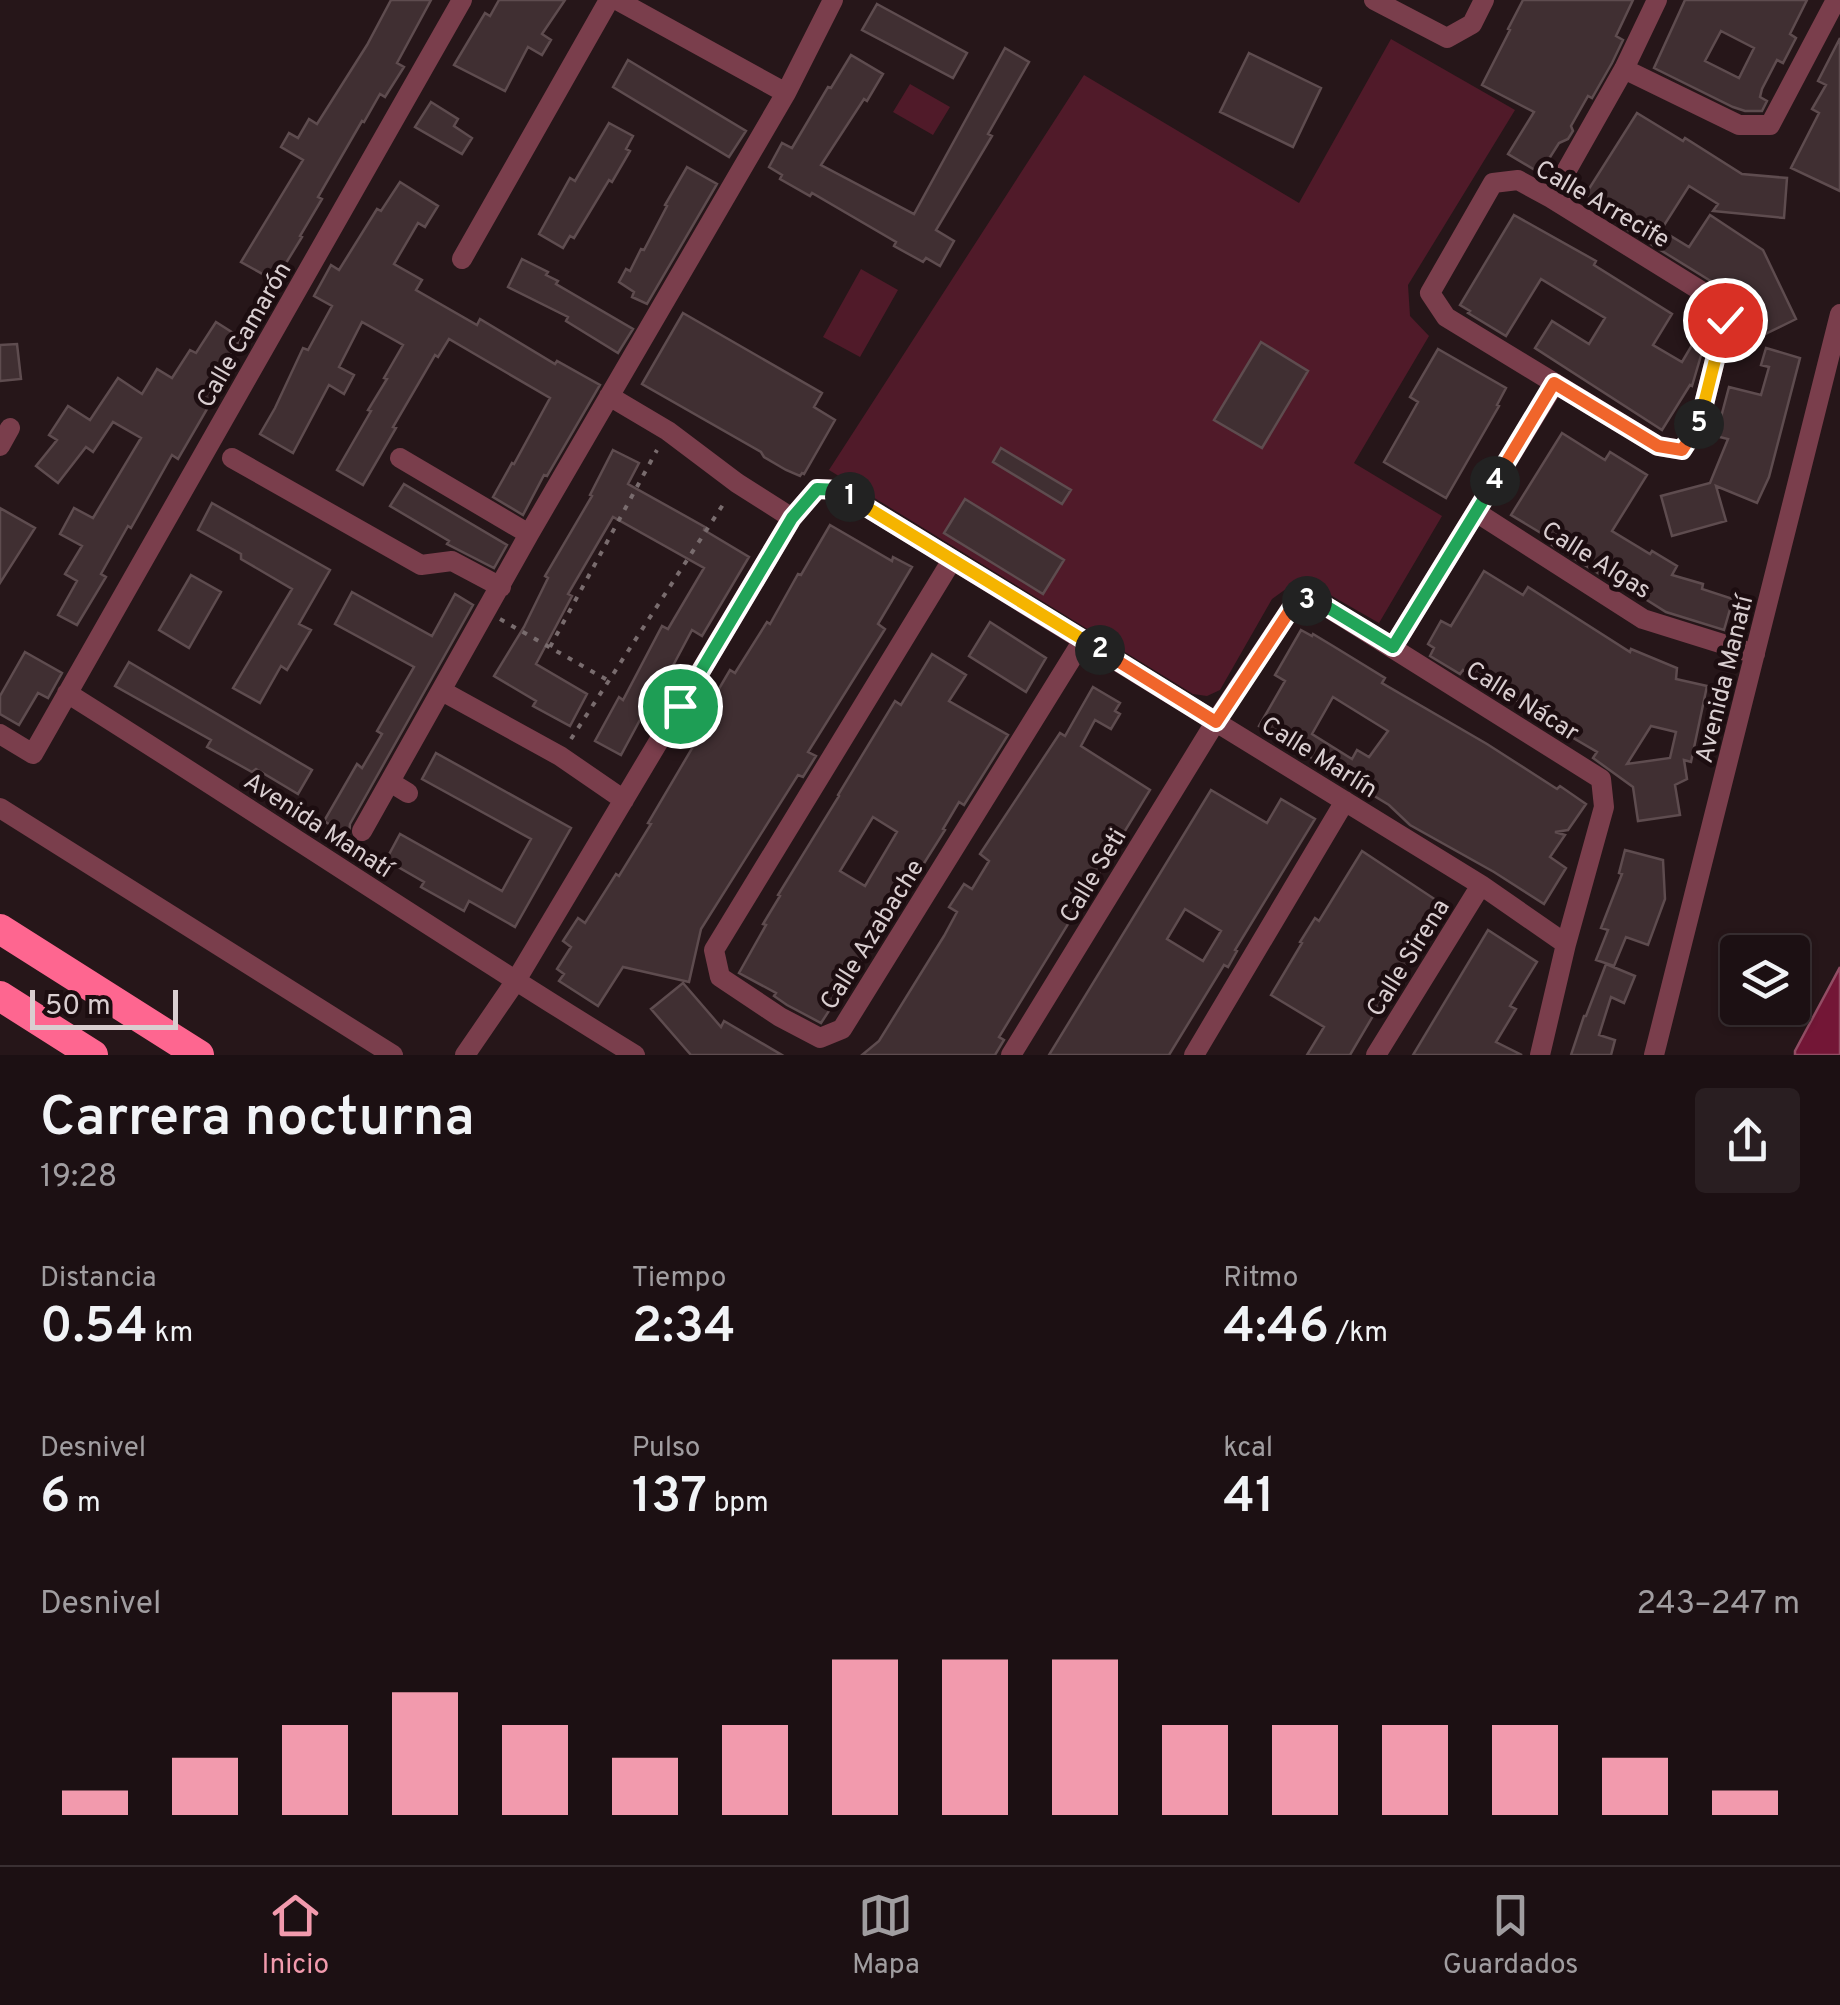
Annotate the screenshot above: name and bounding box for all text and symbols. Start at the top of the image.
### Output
street label: Calle Arrecife [1528,154,1675,257]
street label: Calle Camarón [191,257,300,414]
pin [1683,278,1768,363]
icon: check [1698,293,1753,348]
pin: 5 [1674,399,1724,449]
text: 5 [1690,406,1708,442]
pin: 4 [1470,456,1520,506]
text: 4 [1486,463,1504,499]
pin: 1 [825,472,875,522]
text: 1 [844,479,856,515]
street label: Calle Algas [1535,515,1656,608]
pin: 3 [1282,576,1332,626]
text: 3 [1299,583,1315,619]
street label: Avenida Manatí [1690,590,1763,767]
pin: 2 [1075,625,1125,675]
text: 2 [1091,632,1109,668]
street label: Calle Nácar [1459,655,1584,750]
pin [638,664,723,749]
icon: arrive [653,679,708,734]
street label: Calle Marlín [1254,710,1383,807]
street label: Avenida Manatí [237,766,400,888]
street label: Calle Seti [1054,823,1135,930]
street label: Calle Azabache [814,854,933,1017]
street label: Calle Sirena [1361,894,1458,1024]
map controls [1720,935,1810,1025]
button: layers [1720,935,1810,1025]
scale bar [30,985,178,1030]
text: 50 m [45,989,111,1025]
text: Carrera nocturna [40,1085,475,1155]
button: share [1695,1088,1800,1193]
text: 19:28 [40,1158,117,1198]
text: Distancia [40,1261,156,1297]
text: Tiempo [632,1261,726,1297]
text: Ritmo [1223,1261,1298,1297]
text: 0.54 [40,1297,148,1360]
text: 2:34 [632,1297,736,1360]
text: 4:46 [1223,1297,1329,1360]
text: km [148,1316,193,1352]
text: /km [1329,1316,1388,1352]
text: Desnivel [40,1431,146,1467]
text: Pulso [632,1431,700,1467]
text: kcal [1223,1431,1273,1467]
text: 6 [40,1467,70,1530]
text: 137 [632,1467,707,1530]
text: 41 [1223,1467,1275,1530]
text: m [70,1486,101,1522]
text: bpm [707,1486,769,1522]
text: Desnivel [40,1585,161,1625]
text: 243–247 m [1637,1585,1800,1625]
tab: Inicio [262,1888,329,1984]
tab: Mapa [852,1888,920,1984]
tab: Guardados [1443,1888,1578,1984]

